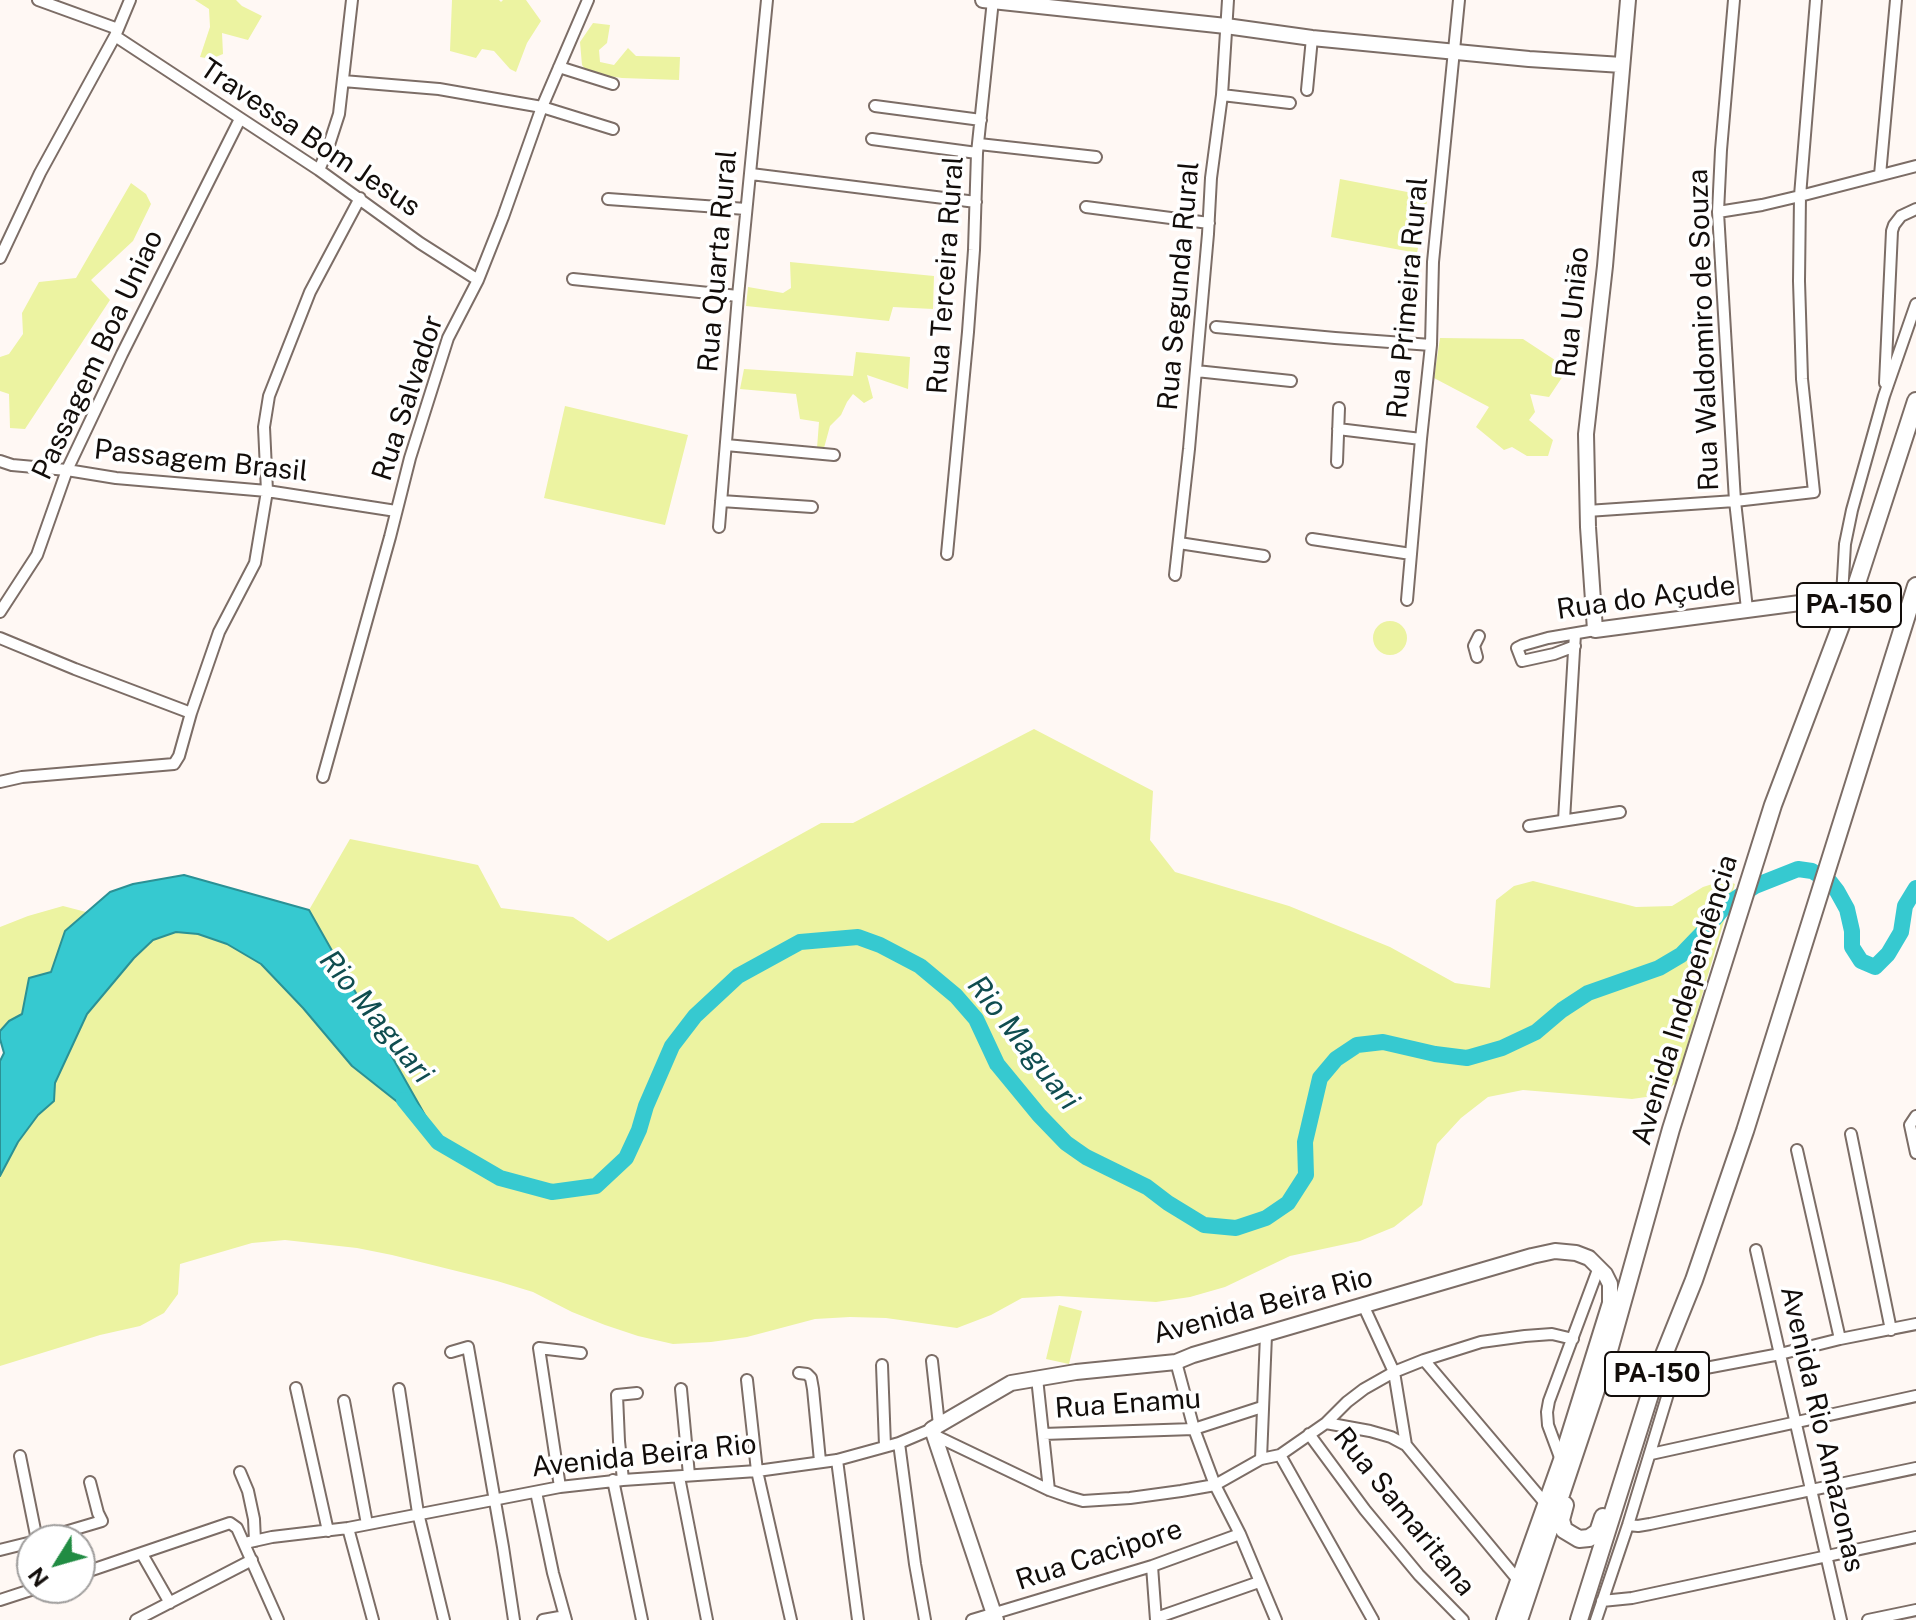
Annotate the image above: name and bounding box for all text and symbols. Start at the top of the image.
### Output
street label: Travessa Bom Jesus [194,52,426,224]
street label: Rua Quarta Rural [692,148,744,374]
street label: Rua Terceira Rural [921,155,971,395]
street label: Rua Segunda Rural [1151,160,1207,412]
street label: Rua Waldomiro de Souza [1682,168,1726,492]
street label: Rua Primeira Rural [1381,176,1435,420]
street label: Passagem Boa Uniao [25,225,171,485]
street label: Rua União [1549,245,1597,379]
street label: Rua Salvador [365,311,451,485]
street label: Passagem Brasil [92,433,310,489]
street label: Rua do Açude [1554,569,1738,627]
road number: PA-150 [1797,583,1901,627]
street label: Avenida Independência [1625,851,1745,1149]
water label: Rio Maguari [311,943,441,1091]
water label: Rio Maguari [959,969,1087,1117]
street label: Avenida Beira Rio [1149,1261,1377,1351]
street label: Avenida Rio Amazonas [1773,1283,1871,1575]
road number: PA-150 [1605,1352,1709,1396]
street label: Rua Enamu [1054,1382,1202,1426]
street label: Rua Samaritana [1326,1421,1482,1603]
street label: Avenida Beira Rio [530,1427,758,1485]
street label: Rua Cacipore [1012,1512,1186,1598]
north arrow [16,1524,96,1604]
text: N [23,1563,54,1592]

